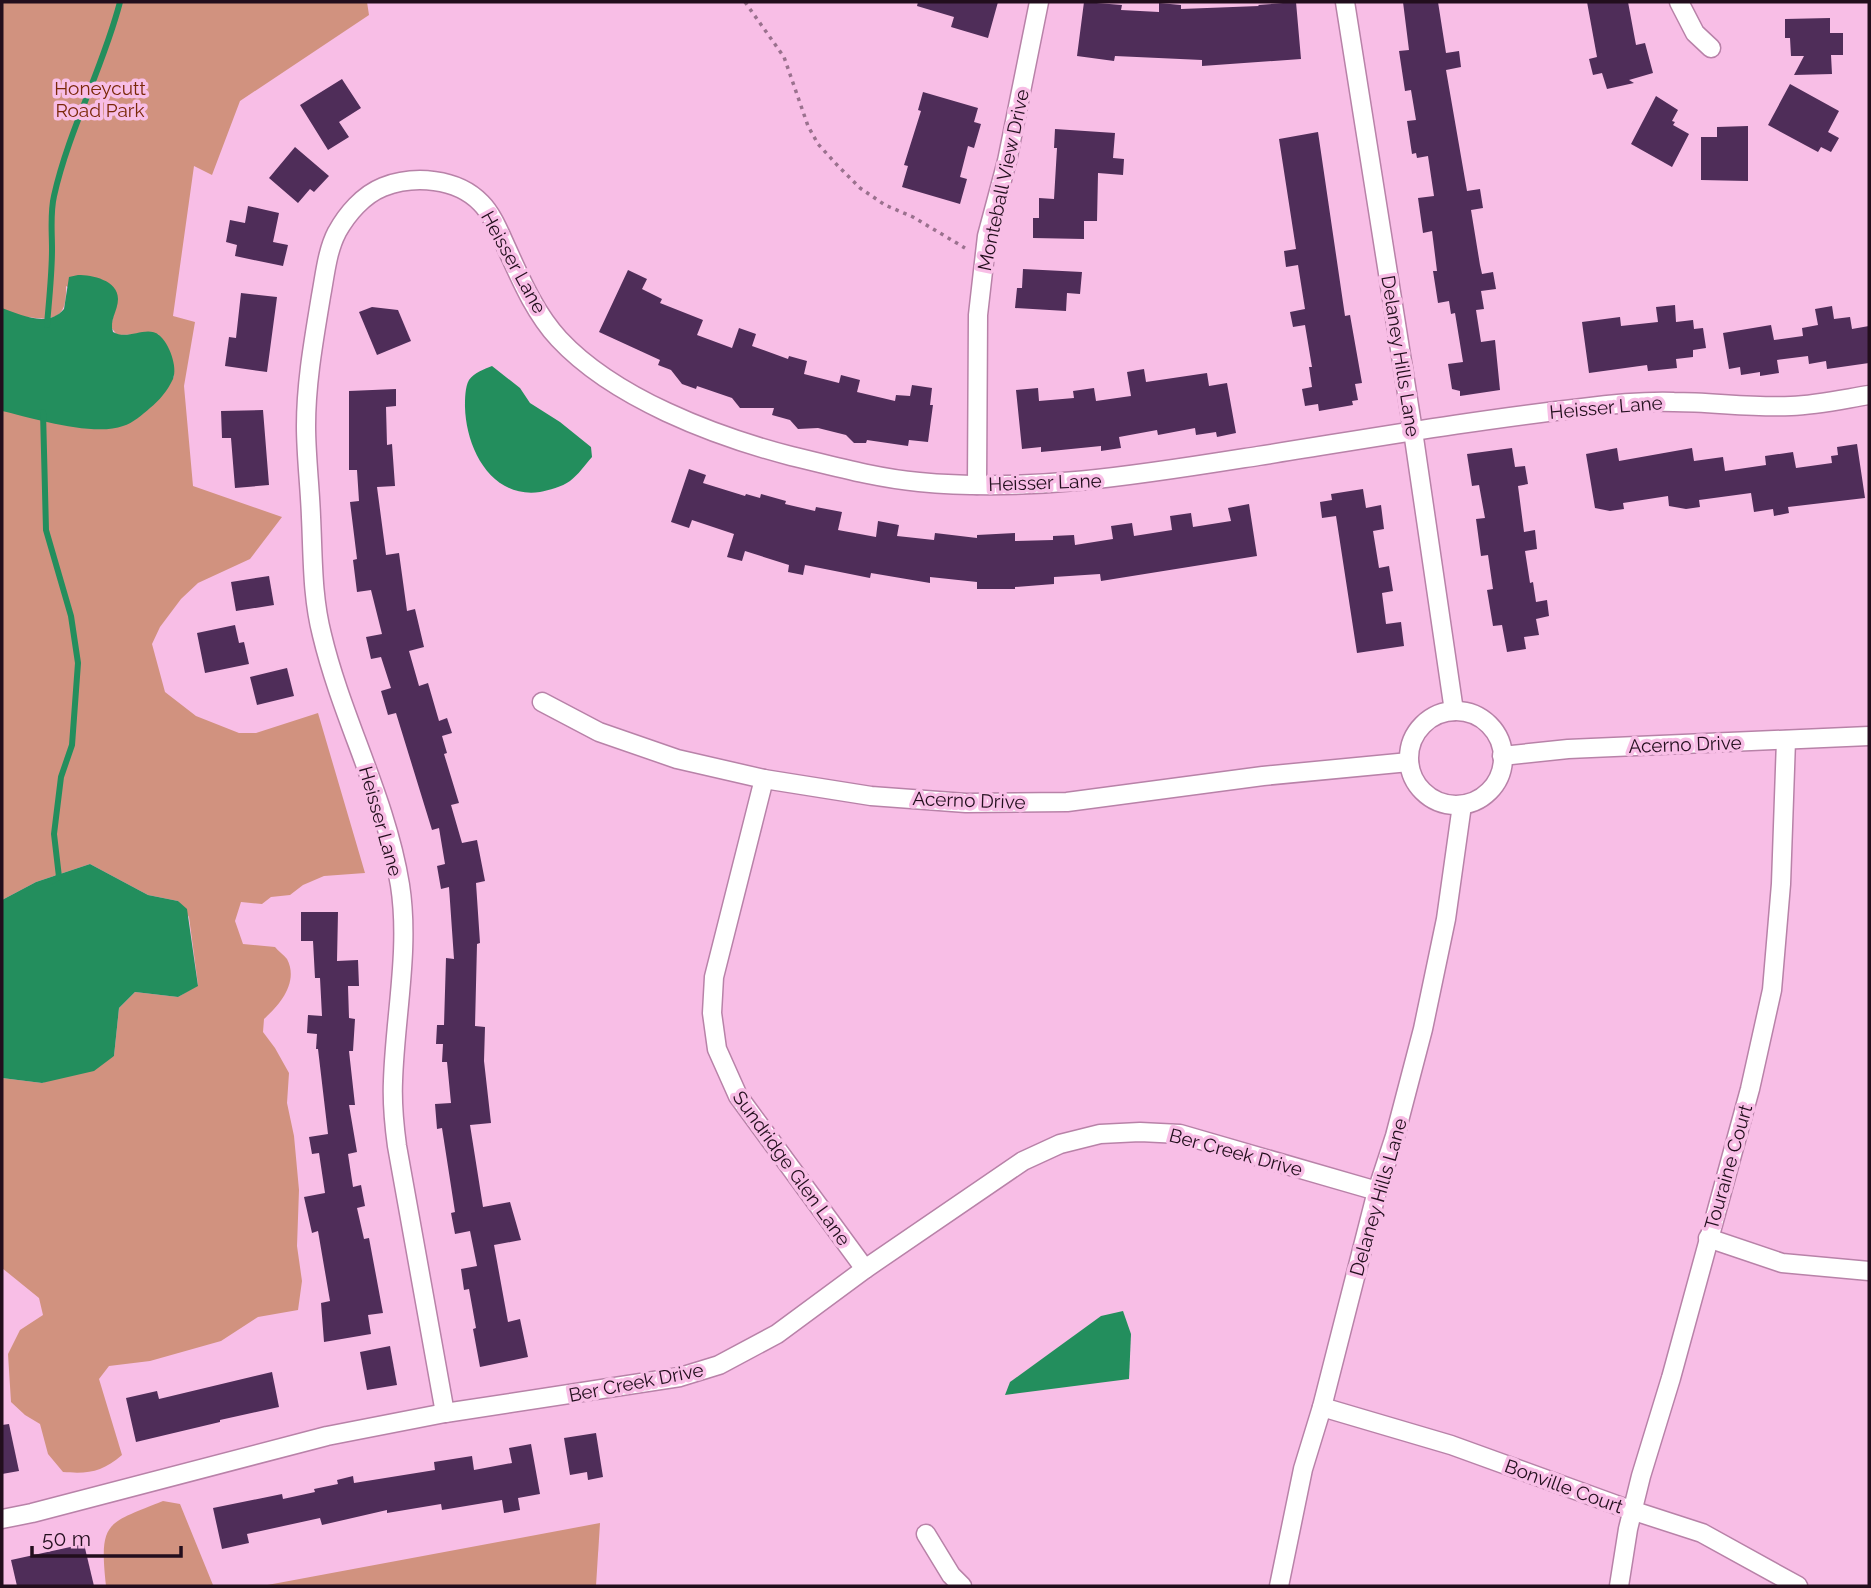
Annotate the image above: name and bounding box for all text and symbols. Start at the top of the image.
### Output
park label: Honeycutt Road Park [54,77,146,121]
street label: Monteball View Drive [973,87,1033,273]
street label: Heisser Lane [477,207,551,317]
street label: Delaney Hills Lane [1377,274,1425,438]
street label: Heisser Lane [1549,391,1663,423]
street label: Heisser Lane [988,469,1102,495]
street label: Acerno Drive [1628,731,1742,757]
street label: Heisser Lane [355,763,407,879]
street label: Acerno Drive [912,787,1026,813]
street label: Sundridge Glen Lane [729,1086,855,1250]
street label: Touraine Court [1700,1101,1757,1232]
street label: Delaney Hills Lane [1345,1116,1411,1278]
street label: Ber Creek Drive [1167,1124,1305,1180]
street label: Ber Creek Drive [567,1358,705,1406]
street label: Bonville Court [1502,1454,1627,1518]
scale bar [32,1514,180,1558]
text: 50 m [42,1526,91,1551]

